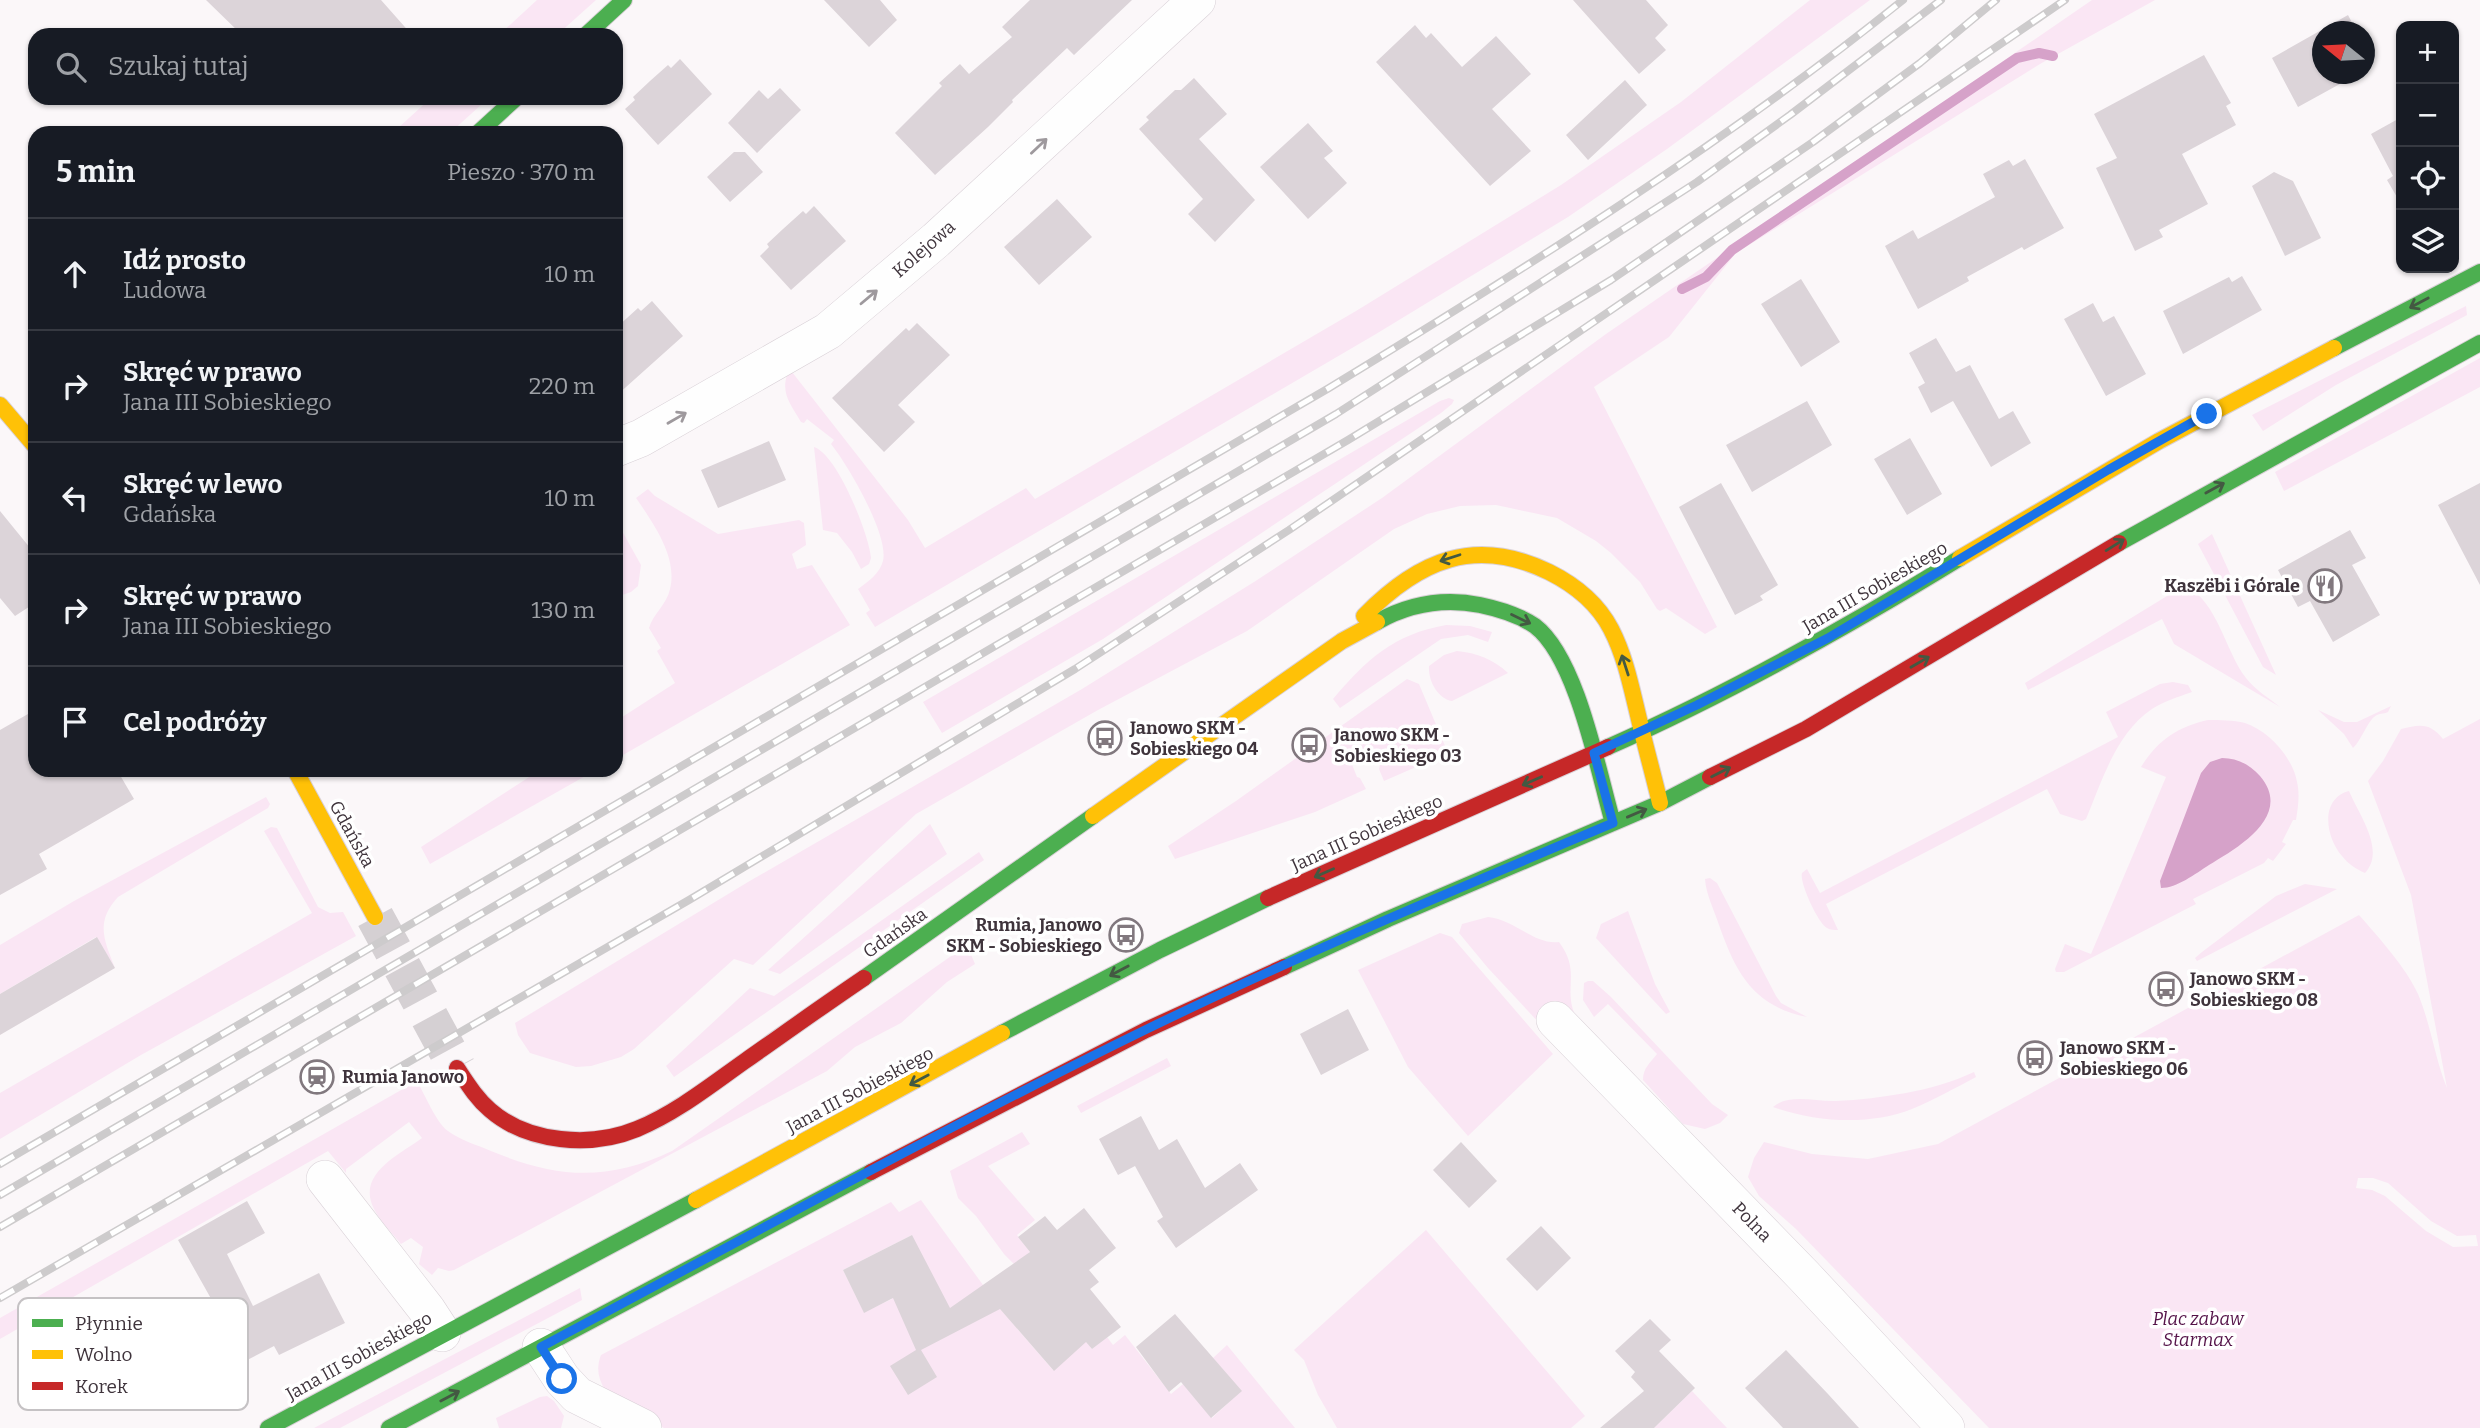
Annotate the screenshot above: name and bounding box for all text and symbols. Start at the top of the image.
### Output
north arrow [2312,21,2375,84]
map controls [2396,21,2459,273]
button: + [2396,21,2459,84]
search box [28,28,623,105]
icon: search [52,48,90,86]
text: Szukaj tutaj [108,51,249,82]
button: − [2396,84,2459,147]
one-way arrow [1030,137,1047,154]
button: locate [2396,147,2459,210]
text: 5 min [56,154,135,190]
text: Pieszo · 370 m [447,158,595,186]
button: layers [2396,210,2459,273]
street label: Kolejowa [888,216,960,282]
text: Idź prosto [123,245,246,276]
icon: ahead [56,255,94,293]
text: 10 m [544,260,595,288]
text: Ludowa [123,276,207,304]
one-way arrow [859,289,877,305]
one-way arrow [2410,297,2430,311]
text: Skręć w prawo [123,357,302,388]
icon: right [56,367,94,405]
text: 220 m [529,372,595,400]
text: Jana III Sobieskiego [123,388,332,416]
route end [2191,398,2222,429]
one-way arrow [666,410,686,424]
text: Skręć w lewo [123,469,283,500]
icon: left [56,479,94,517]
one-way arrow [2204,481,2225,494]
text: 10 m [544,484,595,512]
text: Gdańska [123,500,216,528]
street label: Jana III Sobieskiego [1798,537,1951,638]
one-way arrow [2105,537,2125,551]
one-way arrow [1439,553,1461,566]
restaurant icon: Kaszëbi i Górale [2306,567,2344,605]
place label: Kaszëbi i Górale [2164,575,2300,597]
text: Skręć w prawo [123,581,302,612]
icon: right [56,591,94,629]
text: 130 m [531,596,595,624]
text: Jana III Sobieskiego [123,612,332,640]
one-way arrow [1510,612,1531,626]
one-way arrow [1618,654,1631,676]
one-way arrow [1910,655,1930,669]
icon: arrive [56,703,94,741]
text: Cel podróży [123,707,266,738]
place label: Janowo SKM - Sobieskiego 04 [1129,717,1258,760]
bus stop icon: Janowo SKM - Sobieskiego 04 [1086,719,1124,757]
place label: Janowo SKM - Sobieskiego 03 [1333,724,1462,767]
bus stop icon: Janowo SKM - Sobieskiego 03 [1290,726,1328,764]
one-way arrow [1710,765,1731,779]
one-way arrow [1522,775,1543,788]
street label: Jana III Sobieskiego [1287,790,1446,877]
street label: Gdańska [325,797,379,871]
one-way arrow [1625,806,1647,819]
one-way arrow [1314,867,1335,880]
street label: Gdańska [859,903,931,963]
place label: Rumia, Janowo SKM - Sobieskiego [946,914,1102,957]
bus stop icon: Rumia, Janowo SKM - Sobieskiego [1107,916,1145,954]
one-way arrow [1109,965,1130,978]
place label: Janowo SKM - Sobieskiego 08 [2189,968,2318,1011]
bus stop icon: Janowo SKM - Sobieskiego 08 [2147,970,2185,1008]
place label: Janowo SKM - Sobieskiego 06 [2059,1037,2188,1080]
bus stop icon: Janowo SKM - Sobieskiego 06 [2016,1039,2054,1077]
street label: Jana III Sobieskiego [782,1042,937,1139]
station icon: Rumia Janowo [298,1058,336,1096]
place label: Rumia Janowo [342,1066,464,1088]
one-way arrow [909,1073,930,1087]
street label: Polna [1728,1197,1776,1247]
legend [18,1298,248,1410]
street label: Jana III Sobieskiego [281,1307,436,1406]
park label: Plac zabaw Starmax [2152,1308,2245,1351]
text: Płynnie [75,1312,143,1335]
text: Wolno [75,1343,132,1366]
route start [546,1363,577,1394]
text: Korek [75,1375,128,1398]
one-way arrow [439,1389,459,1403]

